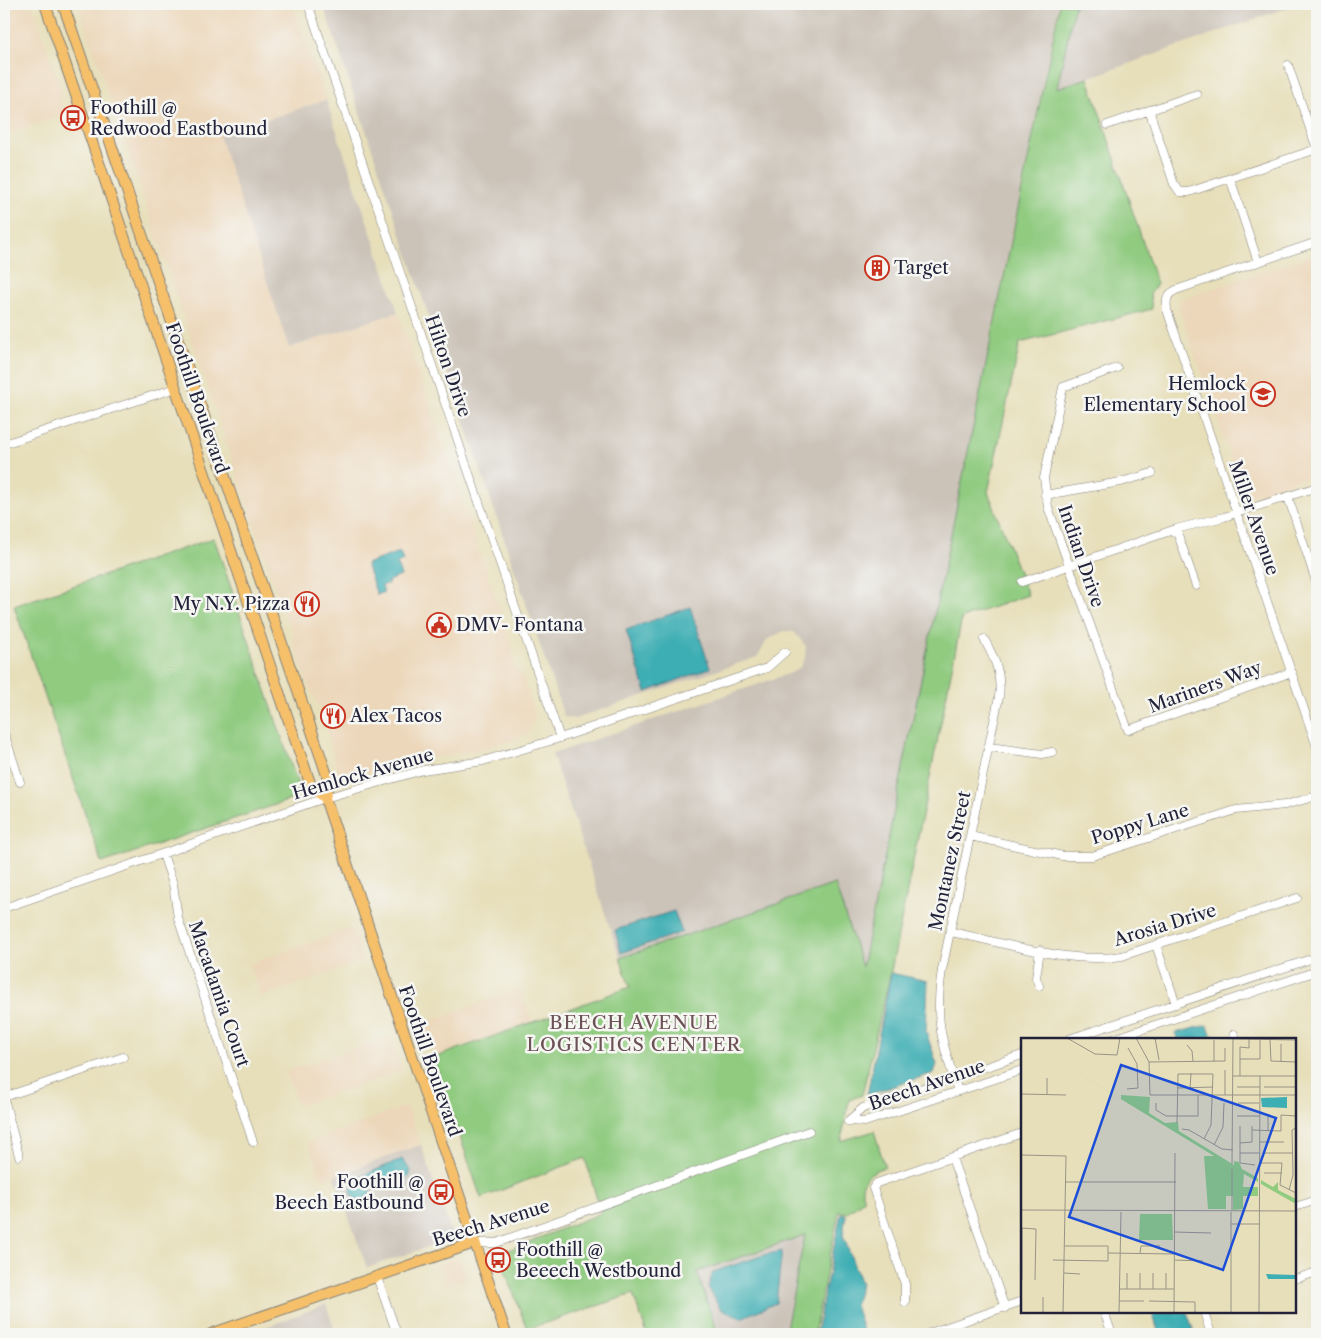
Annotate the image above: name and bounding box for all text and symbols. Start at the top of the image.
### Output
place label: Foothill @ Redwood Eastbound [90,97,267,140]
bus stop icon: Foothill @ Redwood Eastbound [60,105,86,131]
building icon: Target [864,255,890,281]
place label: Target [894,257,949,279]
street label: Hilton Drive [420,312,476,420]
street label: Foothill Boulevard [161,320,233,477]
place label: Hemlock Elementary School [1083,373,1248,416]
school or university icon: Hemlock Elementary School [1250,381,1276,407]
street label: Miller Avenue [1224,458,1284,578]
street label: Indian Drive [1053,502,1109,610]
restaurant icon: My N.Y. Pizza [294,591,320,617]
place label: My N.Y. Pizza [173,593,290,615]
public building icon: DMV- Fontana [426,612,452,638]
place label: DMV- Fontana [456,614,584,636]
street label: Mariners Way [1145,656,1265,718]
restaurant icon: Alex Tacos [320,703,346,729]
place label: Alex Tacos [349,705,442,727]
street label: Hemlock Avenue [290,743,436,805]
street label: Montanez Street [924,788,976,933]
street label: Poppy Lane [1088,799,1192,849]
street label: Arosia Drive [1110,899,1219,951]
street label: Macadamia Court [184,918,255,1071]
street label: Foothill Boulevard [394,983,466,1140]
district label: BEECH AVENUE LOGISTICS CENTER [526,1011,742,1056]
inset map [1021,1038,1296,1313]
street label: Beech Avenue [866,1055,988,1115]
place label: Foothill @ Beech Eastbound [275,1171,424,1214]
bus stop icon: Foothill @ Beech Eastbound [428,1179,454,1205]
street label: Beech Avenue [430,1195,552,1251]
place label: Foothill @ Beeech Westbound [516,1239,681,1282]
bus stop icon: Foothill @ Beeech Westbound [485,1247,511,1273]

